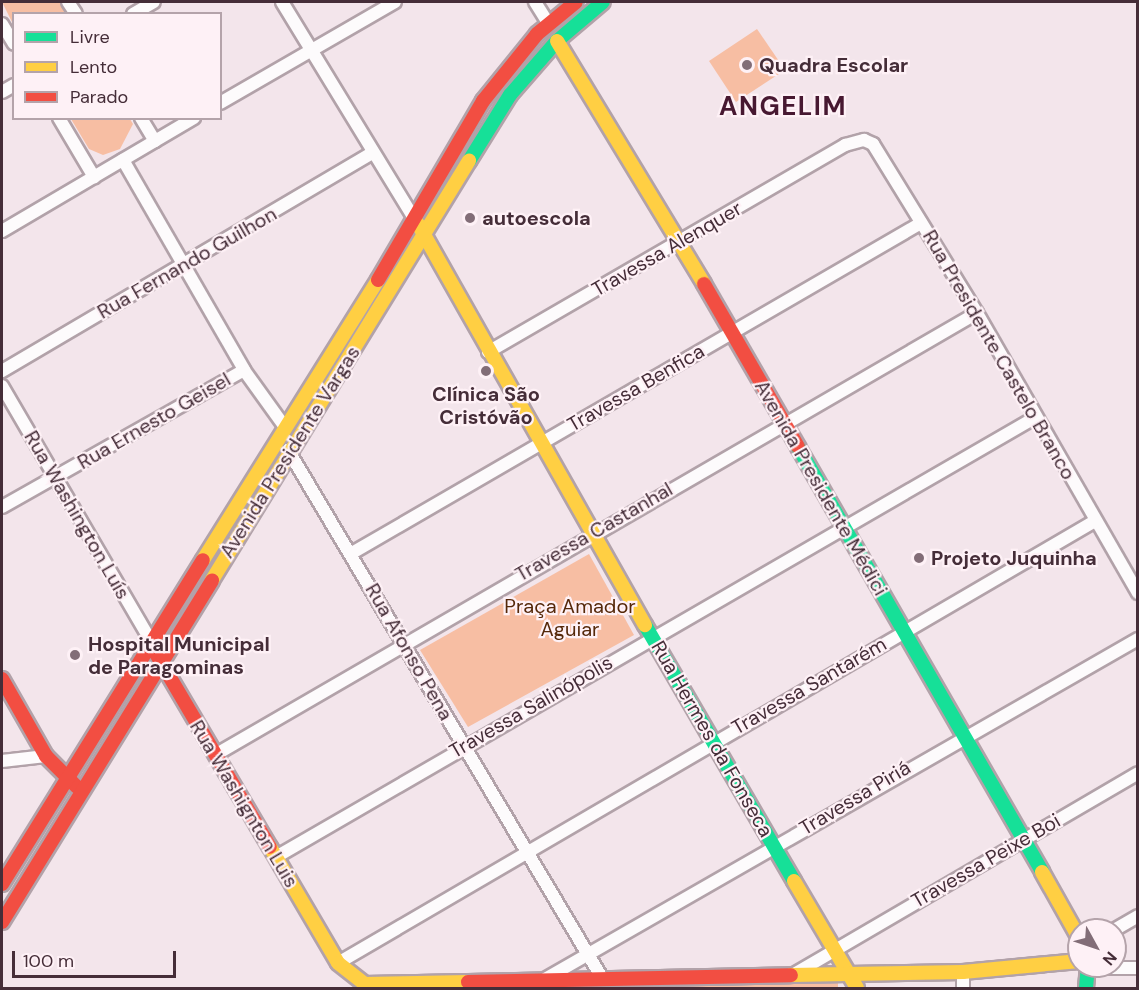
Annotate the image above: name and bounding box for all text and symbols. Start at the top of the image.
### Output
legend [12,12,222,120]
text: Livre [70,25,110,49]
place label: Quadra Escolar [759,53,908,77]
text: Lento [70,55,117,79]
marker: Quadra Escolar [740,58,754,72]
text: Parado [70,85,128,109]
district label: ANGELIM [719,91,847,123]
street label: Travessa Alenquer [588,196,746,302]
street label: Rua Fernando Guilhon [93,202,281,324]
place label: autoescola [482,206,591,230]
marker: autoescola [463,211,477,225]
street label: Rua Presidente Castelo Branco [917,226,1081,484]
street label: Travessa Benfica [563,339,709,437]
street label: Avenida Presidente Vargas [215,342,365,562]
marker: Clínica São Cristóvão [477,362,495,380]
street label: Rua Ernesto Geisel [73,367,235,475]
street label: Avenida Presidente Médici [749,376,893,600]
place label: Clínica São Cristóvão [432,382,540,429]
street label: Rua Washington Luís [19,427,135,603]
street label: Travessa Castanhal [511,477,677,587]
place label: Projeto Juquinha [931,546,1097,570]
marker: Projeto Juquinha [912,551,926,565]
street label: Rua Afonso Pena [360,579,458,725]
park label: Praça Amador Aguiar [504,594,636,641]
place label: Hospital Municipal de Paragominas [88,632,270,679]
street label: Travessa Santarém [727,632,891,740]
street label: Rua Hermes da Fonseca [646,637,778,841]
marker: Hospital Municipal de Paragominas [66,646,84,664]
street label: Travessa Salinópolis [445,651,617,763]
street label: Rua Washignton Luis [185,716,303,892]
street label: Travessa Piriá [795,755,915,841]
street label: Travessa Peixe Boi [907,809,1065,913]
north arrow [1067,918,1127,978]
scale bar [15,939,178,977]
text: N [1098,947,1121,970]
text: 100 m [23,949,74,973]

